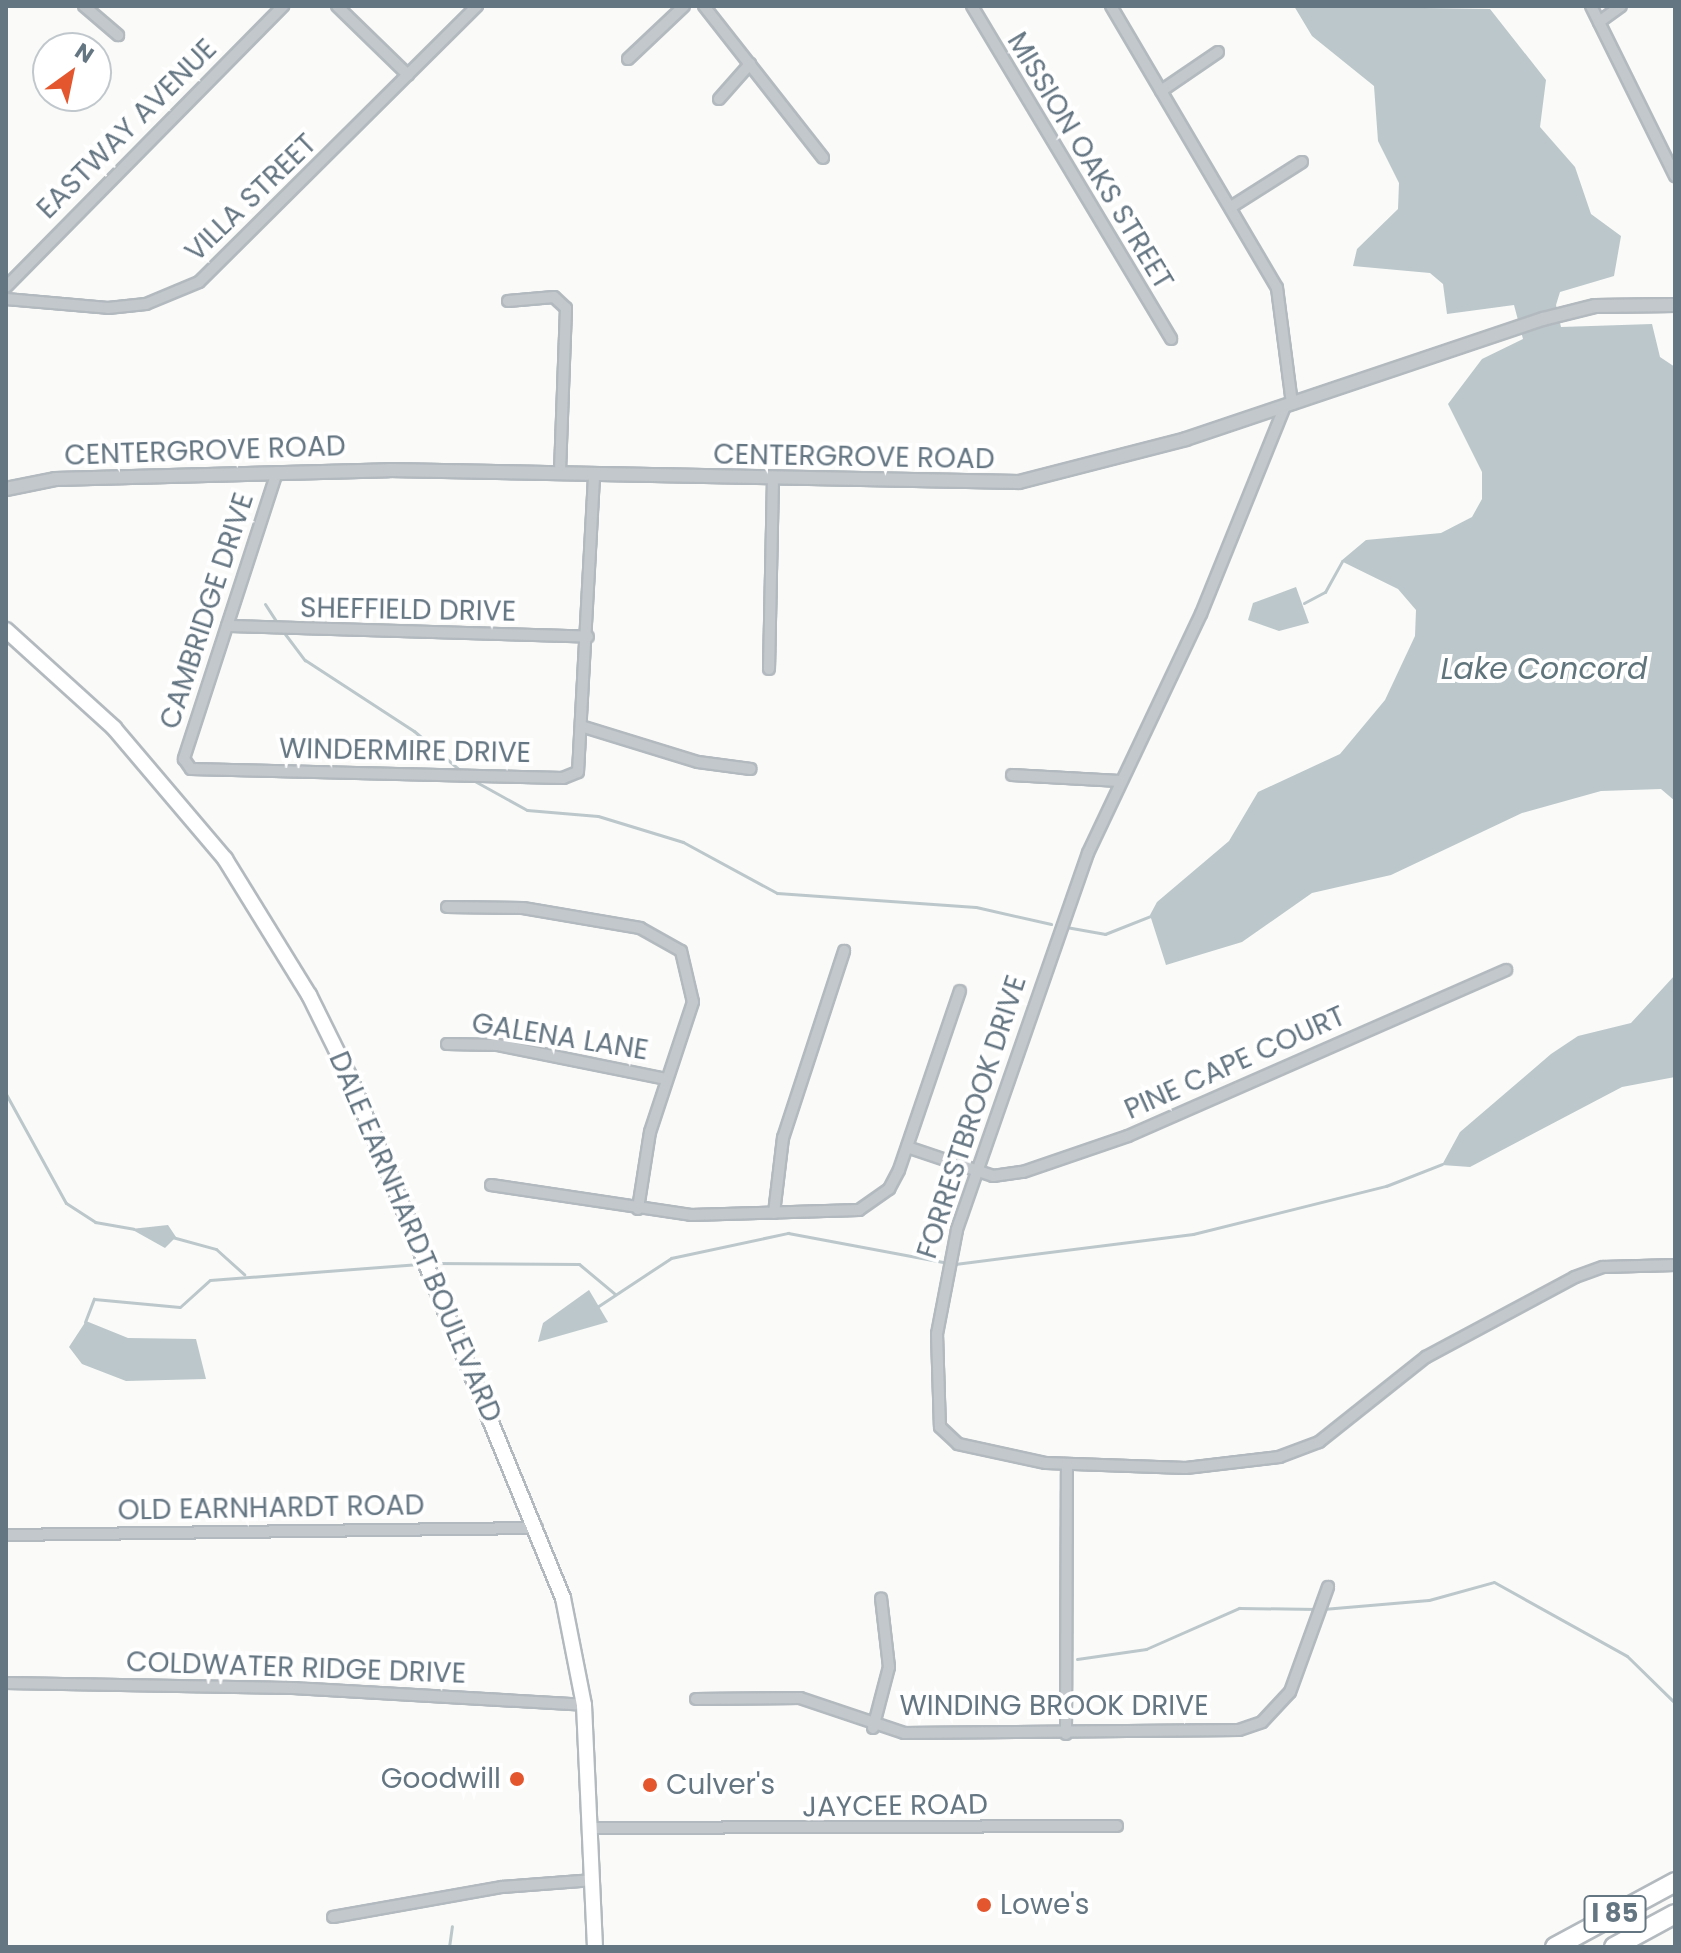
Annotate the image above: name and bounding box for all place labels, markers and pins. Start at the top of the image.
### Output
place label: Goodwill [381,1762,501,1796]
place label: Culver's [666,1768,775,1802]
marker: Goodwill [508,1770,526,1788]
marker: Culver's [641,1776,659,1794]
place label: Lowe's [1000,1888,1089,1922]
marker: Lowe's [975,1896,993,1914]

